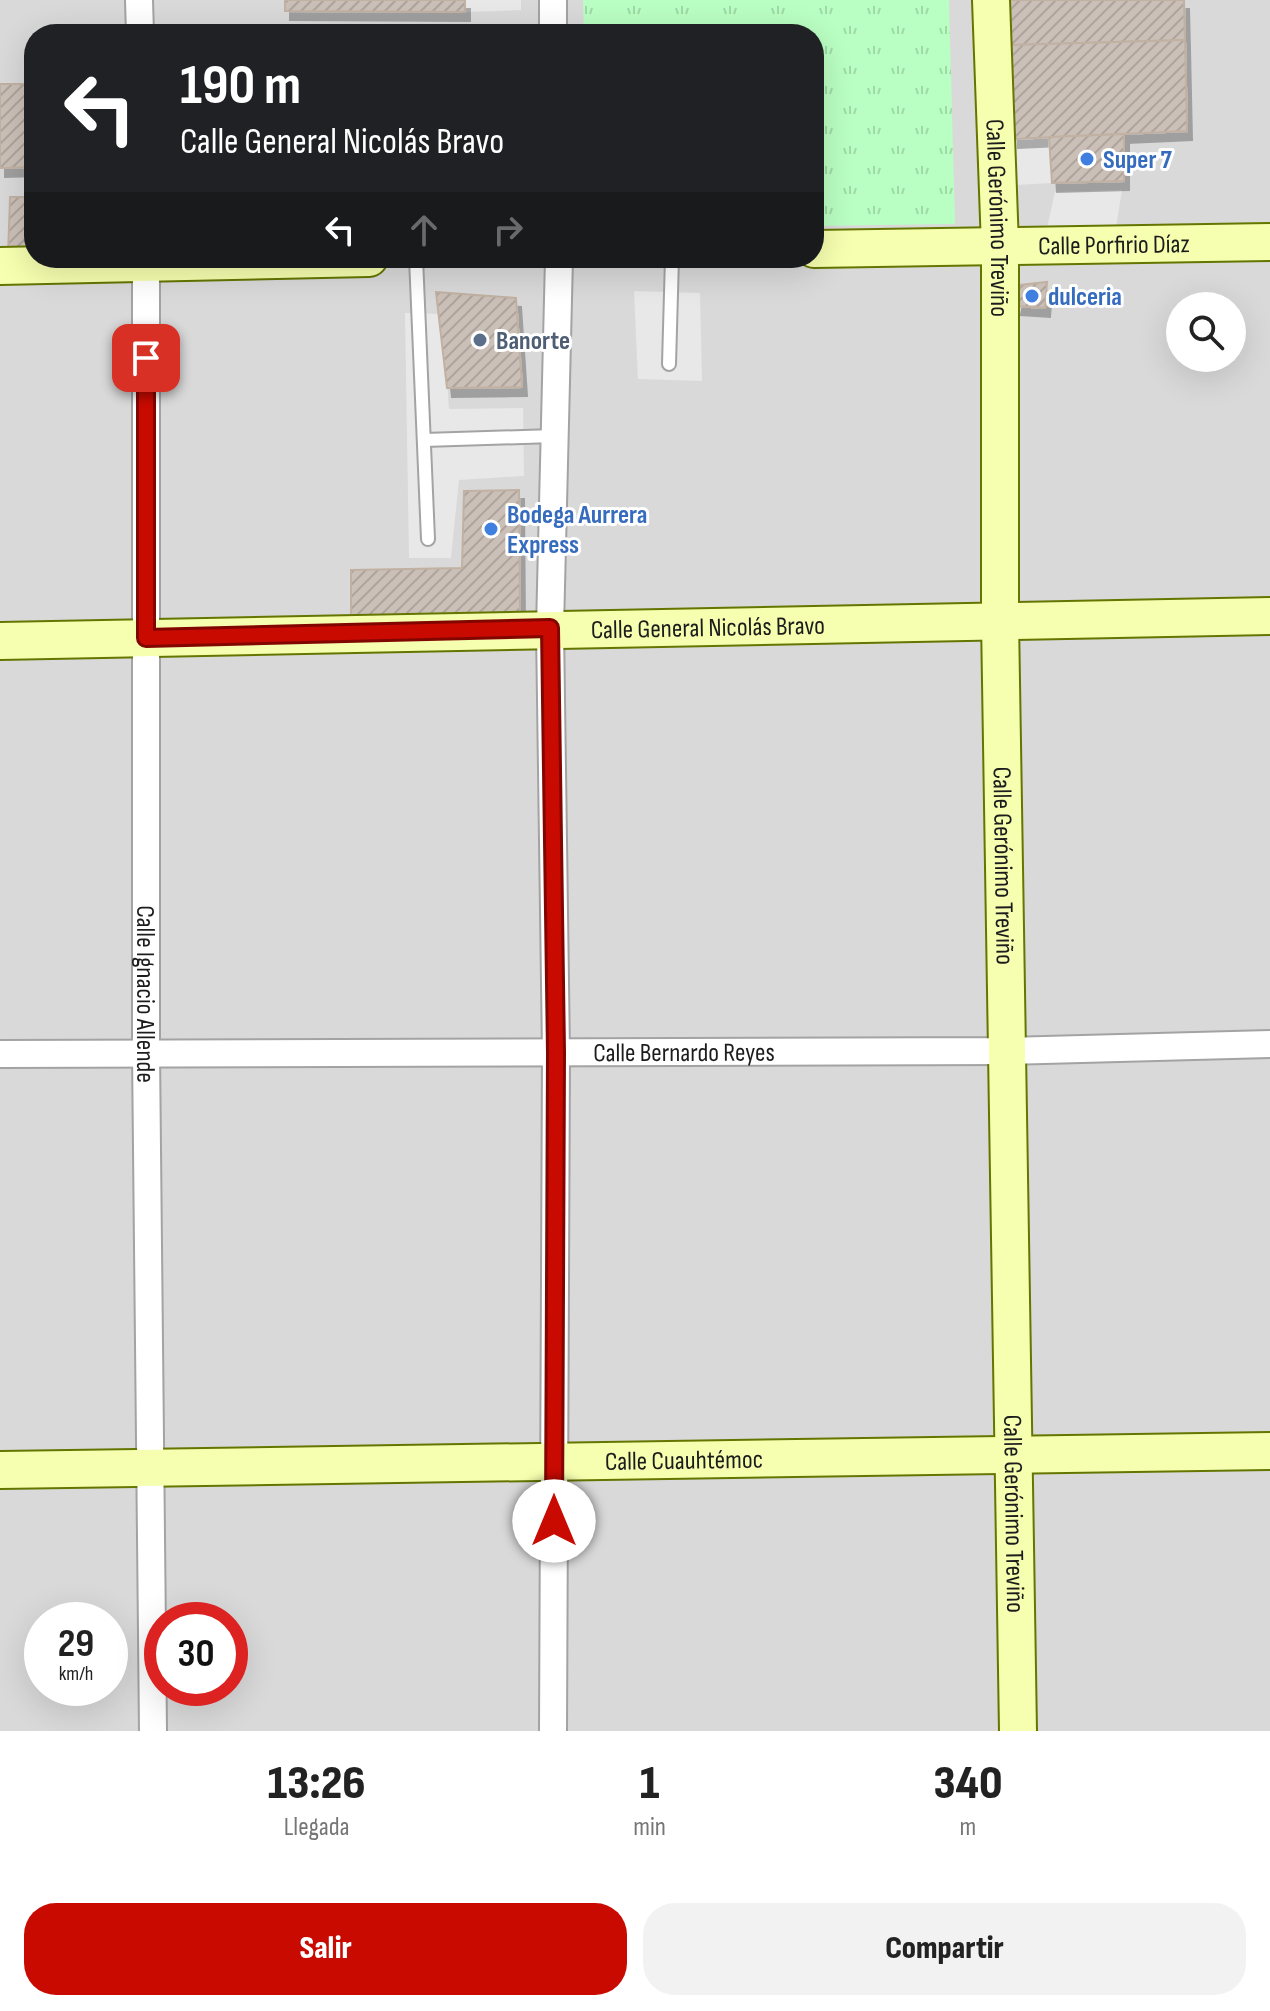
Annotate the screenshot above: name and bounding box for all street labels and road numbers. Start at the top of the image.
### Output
street label: Calle Gerónimo Treviño [978,118,1014,317]
street label: Calle Porfirio Díaz [1038,229,1190,263]
street label: Calle General Nicolás Bravo [590,611,825,646]
street label: Calle Gerónimo Treviño [985,766,1020,965]
street label: Calle Ignacio Allende [129,905,160,1083]
street label: Calle Bernardo Reyes [593,1038,775,1069]
street label: Calle Gerónimo Treviño [996,1414,1030,1613]
street label: Calle Cuauhtémoc [605,1445,763,1478]

